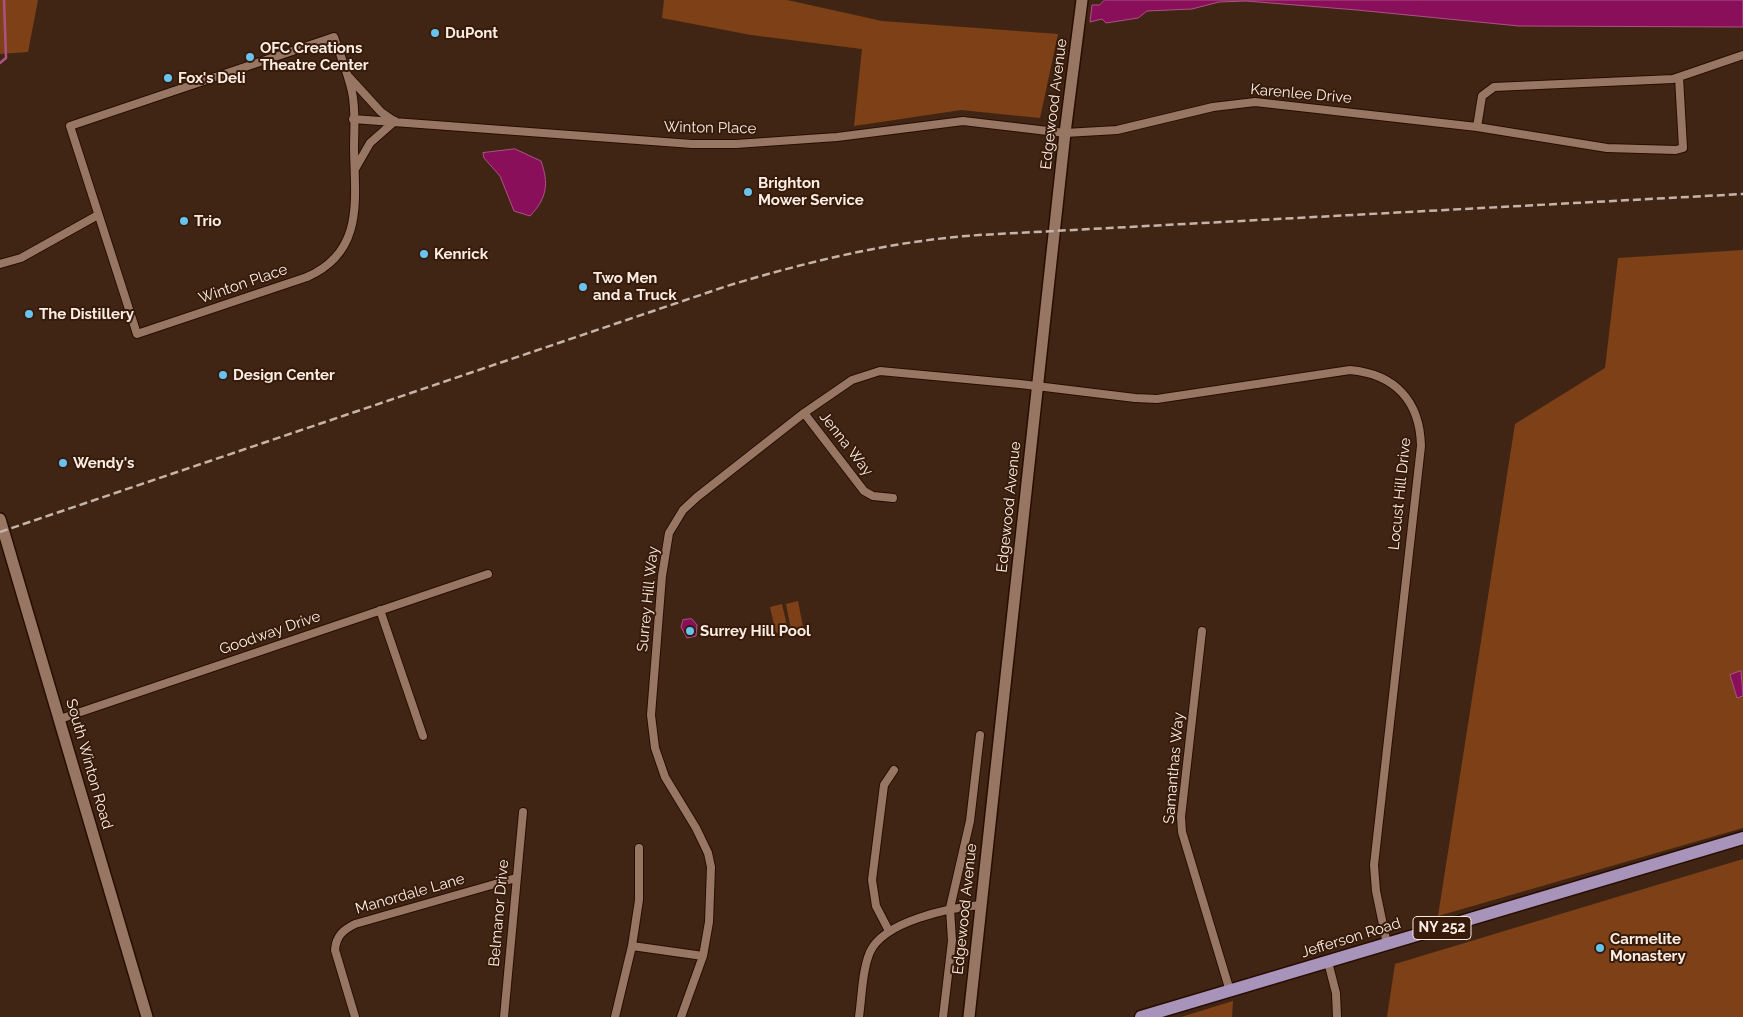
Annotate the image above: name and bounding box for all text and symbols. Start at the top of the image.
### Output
place label: DuPont [445,24,498,42]
marker: DuPont [429,27,441,39]
street label: Edgewood Avenue [1037,38,1071,170]
place label: OFC Creations Theatre Center [260,39,369,74]
marker: OFC Creations Theatre Center [244,51,256,63]
place label: Fox's Deli [178,69,246,87]
marker: Fox's Deli [162,72,174,84]
street label: Karenlee Drive [1250,81,1352,107]
street label: Winton Place [664,118,756,138]
place label: Brighton Mower Service [758,174,864,209]
marker: Brighton Mower Service [742,186,754,198]
place label: Trio [194,212,221,230]
marker: Trio [178,215,190,227]
place label: Kenrick [434,245,488,263]
marker: Kenrick [418,248,430,260]
street label: Winton Place [196,260,290,308]
place label: Two Men and a Truck [593,269,677,304]
marker: Two Men and a Truck [577,281,589,293]
place label: The Distillery [39,305,134,323]
marker: The Distillery [23,308,35,320]
place label: Design Center [233,366,335,384]
marker: Design Center [217,369,229,381]
street label: Jenna Way [815,408,877,480]
street label: Locust Hill Drive [1385,437,1415,551]
street label: Edgewood Avenue [993,441,1025,573]
place label: Wendy's [73,454,134,472]
marker: Wendy's [57,457,69,469]
street label: Surrey Hill Way [634,545,662,653]
street label: Goodway Drive [217,607,323,659]
place label: Surrey Hill Pool [700,622,811,640]
marker: Surrey Hill Pool [684,625,696,637]
street label: South Winton Road [62,697,116,831]
street label: Samanthas Way [1160,711,1188,825]
street label: Edgewood Avenue [949,843,981,975]
street label: Belmanor Drive [485,859,513,967]
street label: Manordale Lane [353,870,467,918]
street label: Jefferson Road [1299,914,1403,962]
road number: NY 252 [1413,916,1471,940]
place label: Carmelite Monastery [1610,930,1686,965]
marker: Carmelite Monastery [1594,942,1606,954]

